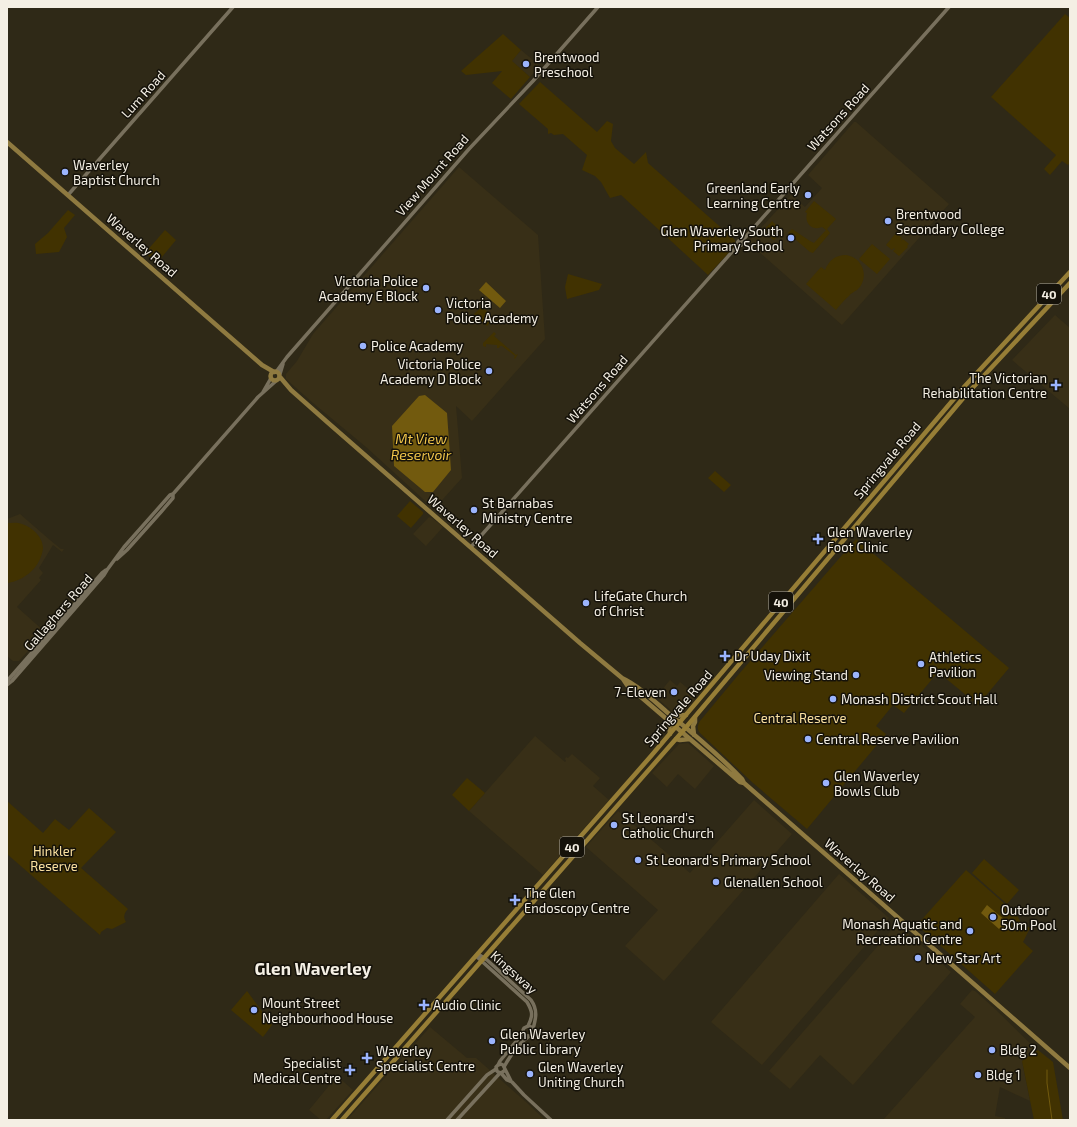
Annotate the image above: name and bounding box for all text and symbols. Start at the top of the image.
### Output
place label: Brentwood Preschool [534,49,599,80]
marker: Brentwood Preschool [521,59,531,69]
street label: Lum Road [118,67,168,121]
street label: Watsons Road [804,80,872,154]
street label: View Mount Road [392,131,472,219]
place label: Waverley Baptist Church [73,157,160,188]
marker: Waverley Baptist Church [60,167,70,177]
place label: Greenland Early Learning Centre [706,180,800,211]
marker: Greenland Early Learning Centre [803,190,813,200]
place label: Brentwood Secondary College [896,206,1004,237]
street label: Waverley Road [103,210,181,280]
marker: Brentwood Secondary College [883,216,893,226]
place label: Glen Waverley South Primary School [661,223,783,254]
marker: Glen Waverley South Primary School [786,233,796,243]
place label: Victoria Police Academy E Block [319,273,418,304]
marker: Victoria Police Academy E Block [421,283,431,293]
road number: 40 [1037,284,1061,304]
place label: Victoria Police Academy [446,295,538,326]
marker: Victoria Police Academy [433,305,443,315]
place label: Police Academy [371,338,463,354]
marker: Police Academy [358,341,368,351]
street label: Watsons Road [563,352,631,426]
place label: Victoria Police Academy D Block [380,356,481,387]
marker: Victoria Police Academy D Block [484,366,494,376]
place label: The Victorian Rehabilitation Centre [923,370,1047,401]
marker: The Victorian Rehabilitation Centre [1050,379,1062,391]
street label: Springvale Road [850,418,924,502]
water label: Mt View Reservoir [391,430,452,463]
street label: Waverley Road [424,491,502,561]
place label: St Barnabas Ministry Centre [482,495,573,526]
marker: St Barnabas Ministry Centre [469,505,479,515]
place label: Glen Waverley Foot Clinic [827,524,912,555]
marker: Glen Waverley Foot Clinic [812,533,824,545]
street label: Gallaghers Road [20,570,96,654]
place label: LifeGate Church of Christ [594,588,687,619]
road number: 40 [769,592,793,612]
marker: LifeGate Church of Christ [581,598,591,608]
place label: Dr Uday Dixit [734,648,810,664]
place label: Athletics Pavilion [929,649,981,680]
marker: Dr Uday Dixit [719,650,731,662]
marker: Athletics Pavilion [916,659,926,669]
street label: Springvale Road [641,667,715,749]
place label: Viewing Stand [764,667,848,683]
marker: Viewing Stand [851,670,861,680]
place label: 7-Eleven [614,684,666,700]
marker: 7-Eleven [669,687,679,697]
place label: Monash District Scout Hall [841,691,997,707]
marker: Monash District Scout Hall [828,694,838,704]
park label: Central Reserve [753,710,847,726]
place label: Central Reserve Pavilion [816,731,959,747]
marker: Central Reserve Pavilion [803,734,813,744]
place label: Glen Waverley Bowls Club [834,768,919,799]
marker: Glen Waverley Bowls Club [821,778,831,788]
place label: St Leonard's Catholic Church [622,810,714,841]
marker: St Leonard's Catholic Church [609,820,619,830]
street label: Waverley Road [821,835,899,905]
road number: 40 [560,837,584,857]
park label: Hinkler Reserve [30,843,78,874]
place label: St Leonard's Primary School [646,852,811,868]
marker: St Leonard's Primary School [633,855,643,865]
place label: Glenallen School [724,874,823,890]
marker: Glenallen School [711,877,721,887]
place label: The Glen Endoscopy Centre [524,885,630,916]
marker: The Glen Endoscopy Centre [509,894,521,906]
place label: Outdoor 50m Pool [1001,902,1056,933]
marker: Outdoor 50m Pool [988,912,998,922]
place label: Monash Aquatic and Recreation Centre [842,916,962,947]
marker: Monash Aquatic and Recreation Centre [965,926,975,936]
street label: Kingsway [487,947,541,997]
place label: New Star Art [926,950,1001,966]
marker: New Star Art [913,953,923,963]
district label: Glen Waverley [255,958,372,979]
place label: Mount Street Neighbourhood House [262,995,393,1026]
place label: Audio Clinic [433,997,501,1013]
marker: Audio Clinic [418,999,430,1011]
marker: Mount Street Neighbourhood House [249,1005,259,1015]
place label: Glen Waverley Public Library [500,1026,585,1057]
marker: Glen Waverley Public Library [487,1036,497,1046]
place label: Bldg 2 [1000,1042,1037,1058]
place label: Waverley Specialist Centre [376,1043,475,1074]
marker: Bldg 2 [987,1045,997,1055]
marker: Waverley Specialist Centre [361,1052,373,1064]
place label: Specialist Medical Centre [253,1055,341,1086]
place label: Glen Waverley Uniting Church [538,1059,625,1090]
marker: Specialist Medical Centre [344,1064,356,1076]
place label: Bldg 1 [986,1067,1021,1083]
marker: Glen Waverley Uniting Church [525,1069,535,1079]
marker: Bldg 1 [973,1070,983,1080]

